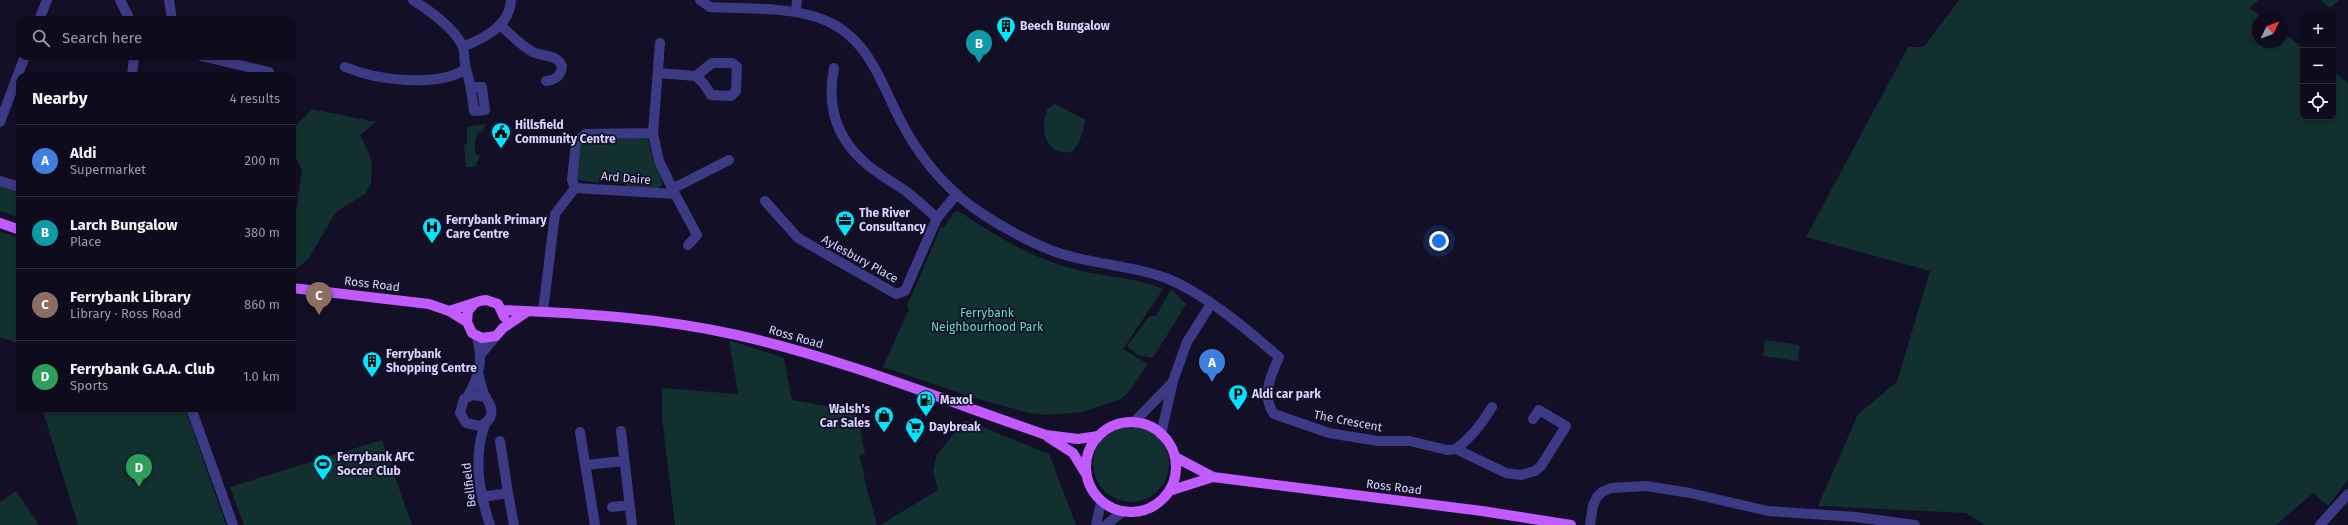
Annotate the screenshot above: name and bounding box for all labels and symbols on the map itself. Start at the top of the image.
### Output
north arrow [2252,12,2288,48]
building icon: Beech Bungalow [995,15,1017,43]
place label: Beech Bungalow [1020,19,1110,33]
pin: B [966,30,992,63]
place label: Hillsfield Community Centre [515,118,616,146]
public building icon: Hillsfield Community Centre [490,121,512,149]
street label: Ard Daire [601,169,651,187]
place label: The River Consultancy [859,206,927,234]
office icon: The River Consultancy [834,209,856,237]
place label: Ferrybank Primary Care Centre [446,213,548,241]
hospital icon: Ferrybank Primary Care Centre [421,216,443,244]
your location [1429,231,1449,251]
street label: Aylesbury Place [819,232,901,286]
street label: Ross Road [343,274,401,294]
pin: C [306,282,332,315]
park label: Ferrybank Neighbourhood Park [931,306,1044,334]
street label: Ross Road [767,323,825,351]
place label: Ferrybank Shopping Centre [386,347,477,375]
pin: A [1199,349,1225,382]
building icon: Ferrybank Shopping Centre [361,350,383,378]
parking icon: Aldi car park [1227,383,1249,411]
place label: Aldi car park [1251,387,1321,401]
fuel station icon: Maxol [915,389,937,417]
place label: Maxol [940,393,973,407]
place label: Walsh's Car Sales [820,402,870,430]
shop icon: Walsh's Car Sales [873,405,895,433]
street label: The Crescent [1313,408,1384,435]
supermarket icon: Daybreak [904,416,926,444]
place label: Daybreak [929,420,981,434]
place label: Ferrybank AFC Soccer Club [337,450,415,478]
sports icon: Ferrybank AFC Soccer Club [312,453,334,481]
pin: D [126,454,152,487]
street label: Bellfield [459,462,479,508]
street label: Ross Road [1365,477,1423,497]

